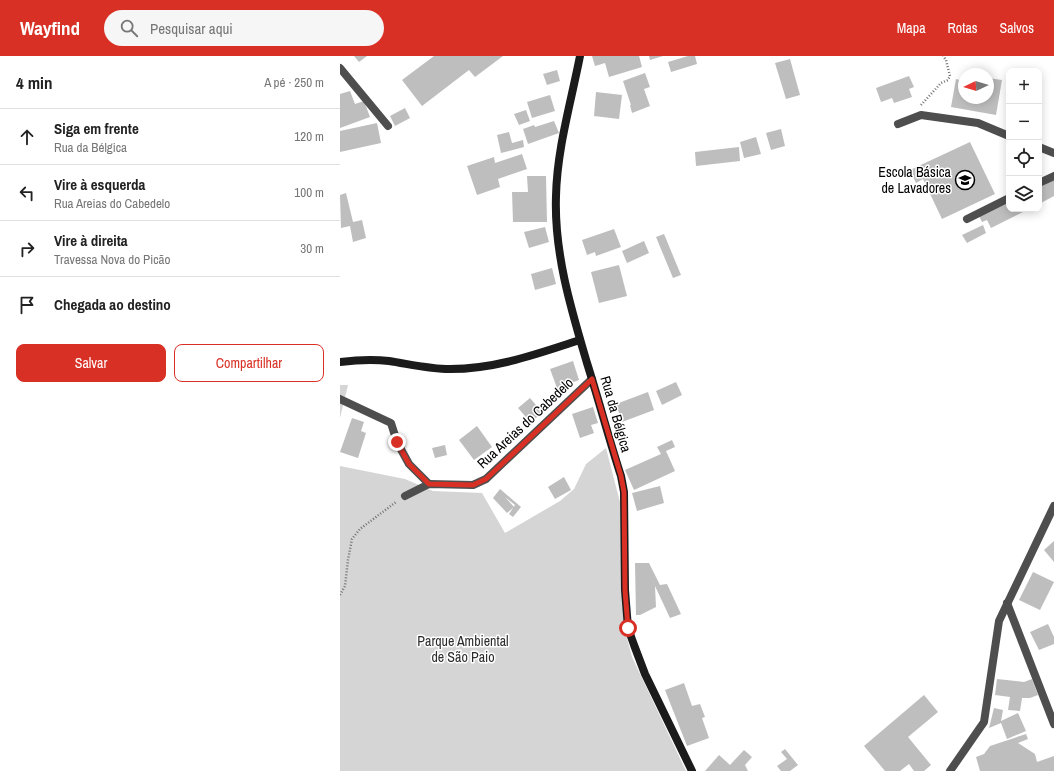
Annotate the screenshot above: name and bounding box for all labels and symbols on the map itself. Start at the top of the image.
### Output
north arrow [958,68,994,104]
place label: Escola Básica de Lavadores [878,163,952,197]
school or university icon: Escola Básica de Lavadores [954,169,976,191]
street label: Rua Areias do Cabedelo [473,374,577,472]
street label: Rua da Bélgica [597,374,636,455]
route end [388,433,406,451]
route start [619,619,637,637]
park label: Parque Ambiental de São Paio [417,632,509,666]

